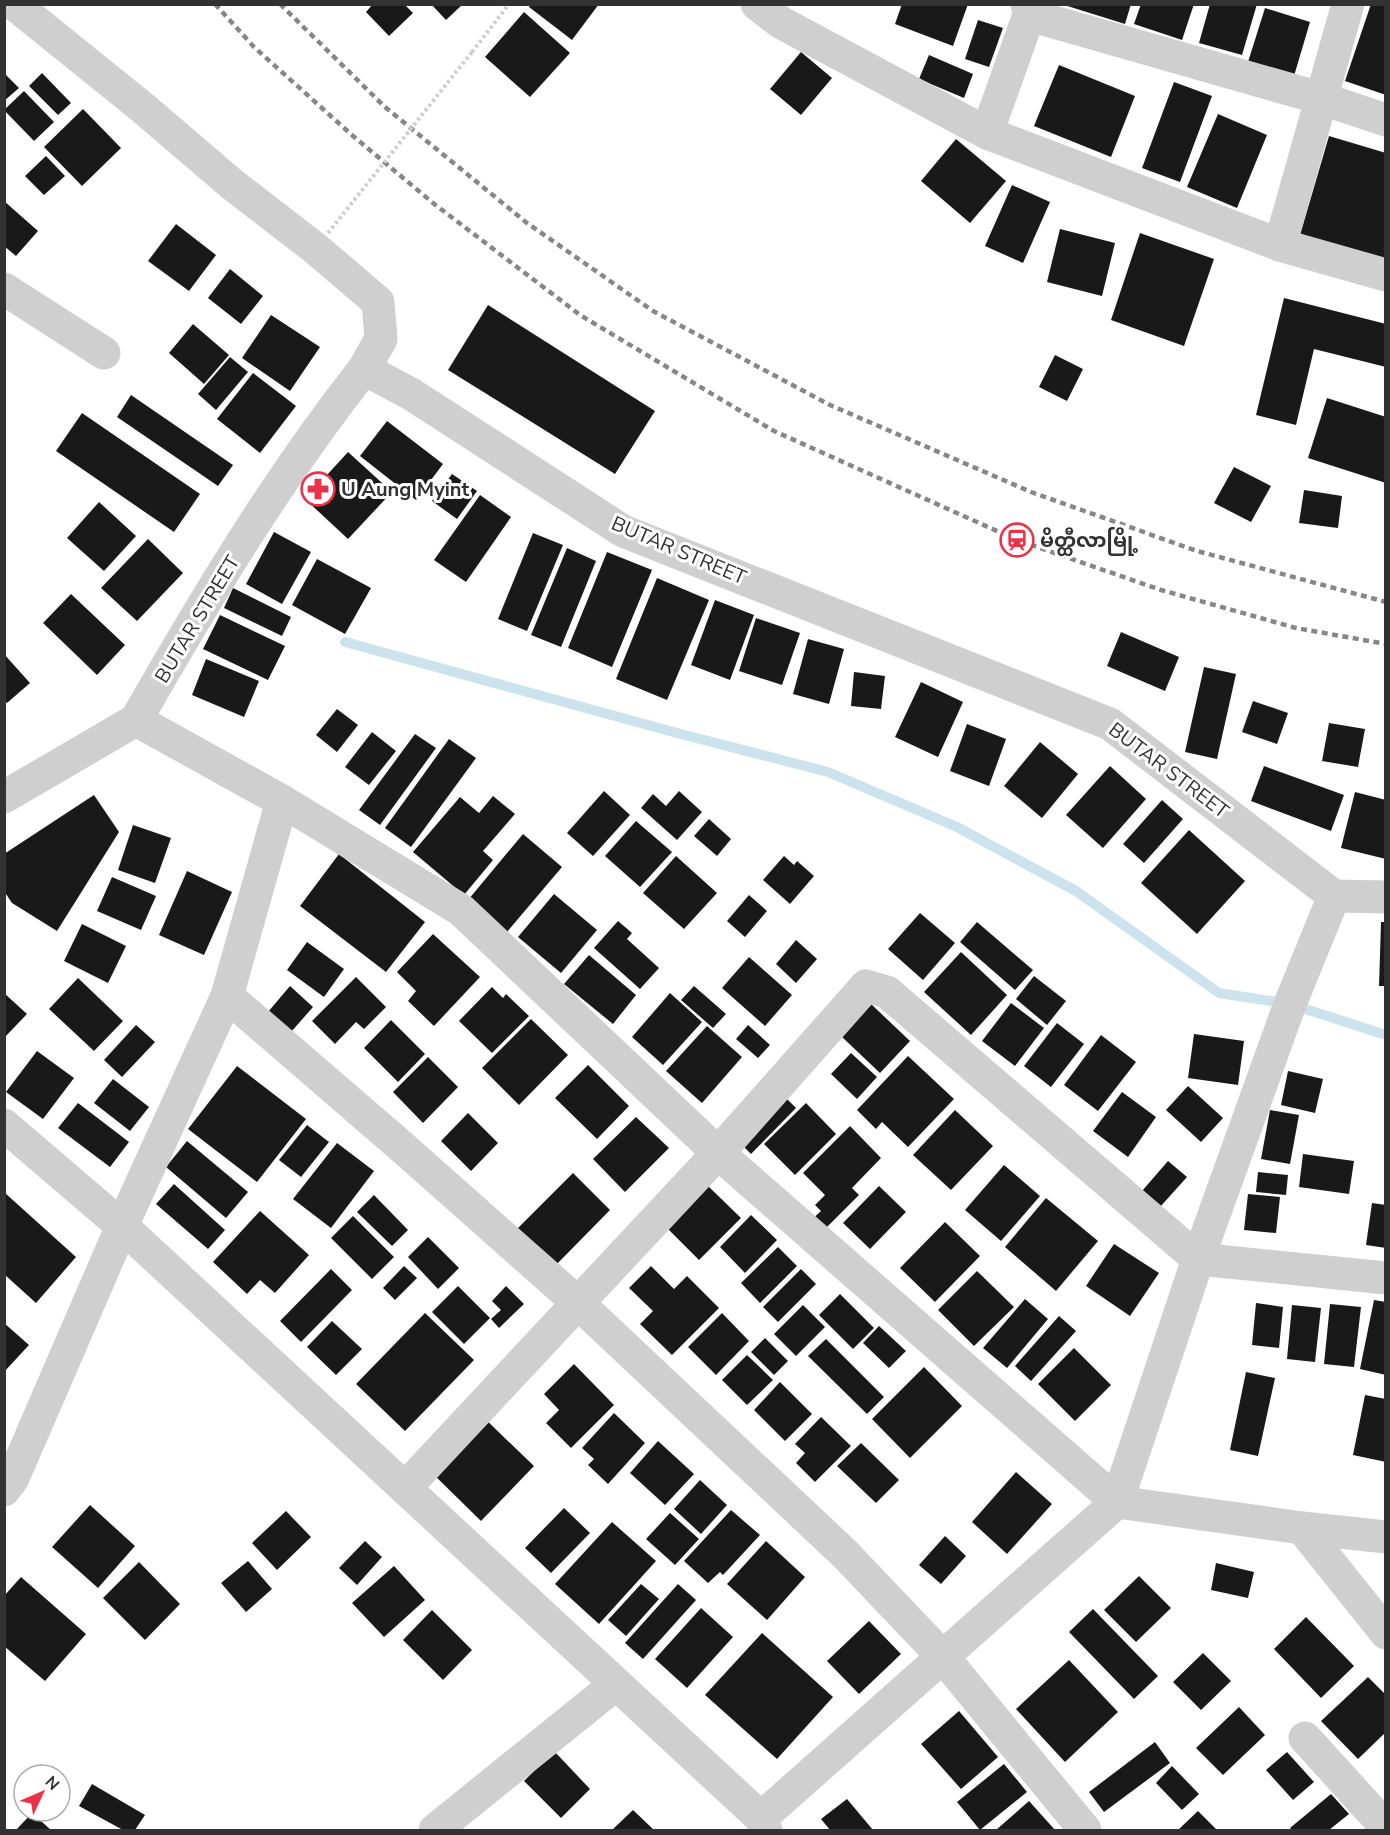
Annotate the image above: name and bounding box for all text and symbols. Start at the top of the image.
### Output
pharmacy icon: U Aung Myint [300,471,336,507]
place label: U Aung Myint [341,476,469,503]
street label: BUTAR STREET [607,510,750,591]
station icon: မိတ္ထီလာမြို့ [999,522,1035,558]
place label: မိတ္ထီလာမြို့ [1040,527,1138,556]
street label: BUTAR STREET [149,550,246,688]
street label: BUTAR STREET [1103,716,1234,825]
north arrow [12,1763,72,1823]
text: N [40,1771,64,1795]

